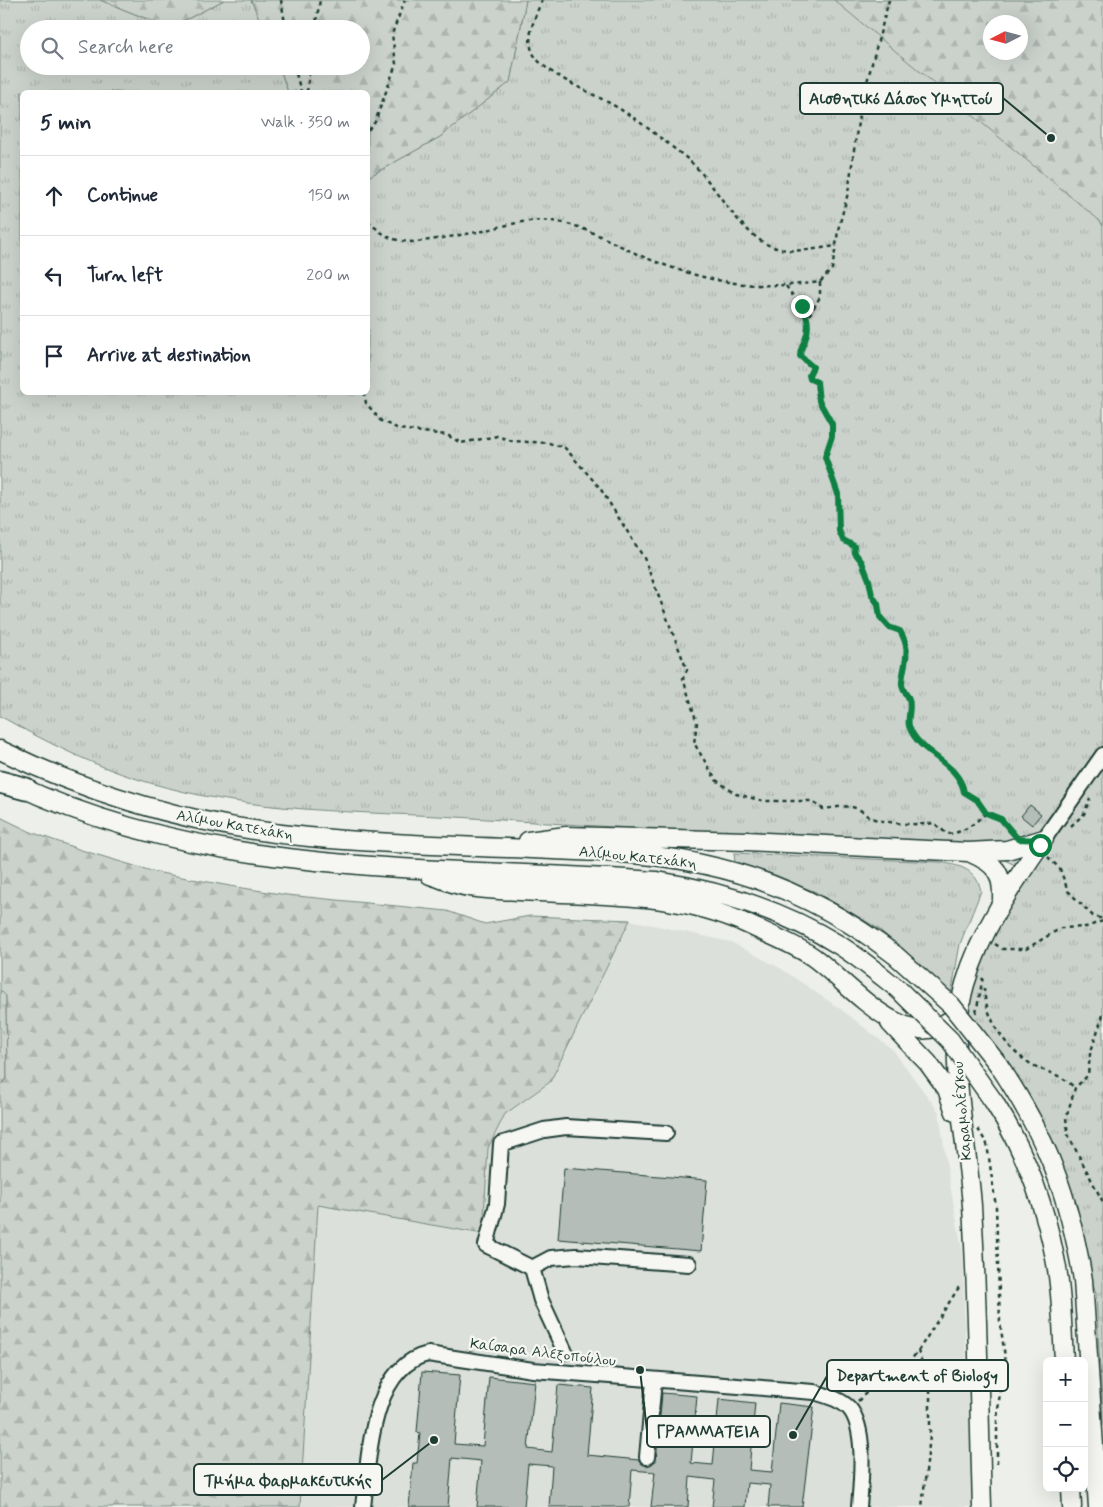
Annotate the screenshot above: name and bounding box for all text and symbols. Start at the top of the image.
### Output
north arrow [983,15,1028,60]
search box [20,20,370,75]
icon: search [38,34,66,62]
text: Search here [78,35,174,60]
callout: Αισθητικό Δάσος Υμηττού [800,83,1003,114]
text: Αισθητικό Δάσος Υμηττού [809,89,993,110]
text: 5 min [40,109,92,137]
text: Walk · 350 m [261,112,350,133]
icon: ahead [40,182,68,210]
text: Continue [87,183,158,208]
text: 150 m [308,185,350,206]
icon: left [40,262,68,290]
text: Turn left [87,263,163,288]
text: 200 m [306,265,350,286]
route end [791,295,814,318]
icon: arrive [40,342,68,370]
text: Arrive at destination [87,343,251,368]
street label: Αλίμου Κατεχάκη [175,806,295,846]
route start [1029,834,1052,857]
street label: Αλίμου Κατεχάκη [578,842,698,874]
street label: Καραμολέγκου [949,1060,977,1161]
street label: Καίσαρα Αλεξοπούλου [469,1334,617,1372]
map controls [1043,1357,1088,1492]
button: + [1043,1357,1088,1402]
callout: Department of Biology [827,1360,1008,1391]
text: Department of Biology [836,1366,998,1389]
button: − [1043,1402,1088,1447]
callout: ΓΡΑΜΜΑΤΕΙΑ [647,1416,770,1447]
text: ΓΡΑΜΜΑΤΕΙΑ [656,1422,760,1443]
button: locate [1043,1447,1088,1492]
callout: Τμήμα Φαρμακευτικής [194,1464,382,1495]
text: Τμήμα Φαρμακευτικής [203,1471,372,1492]

